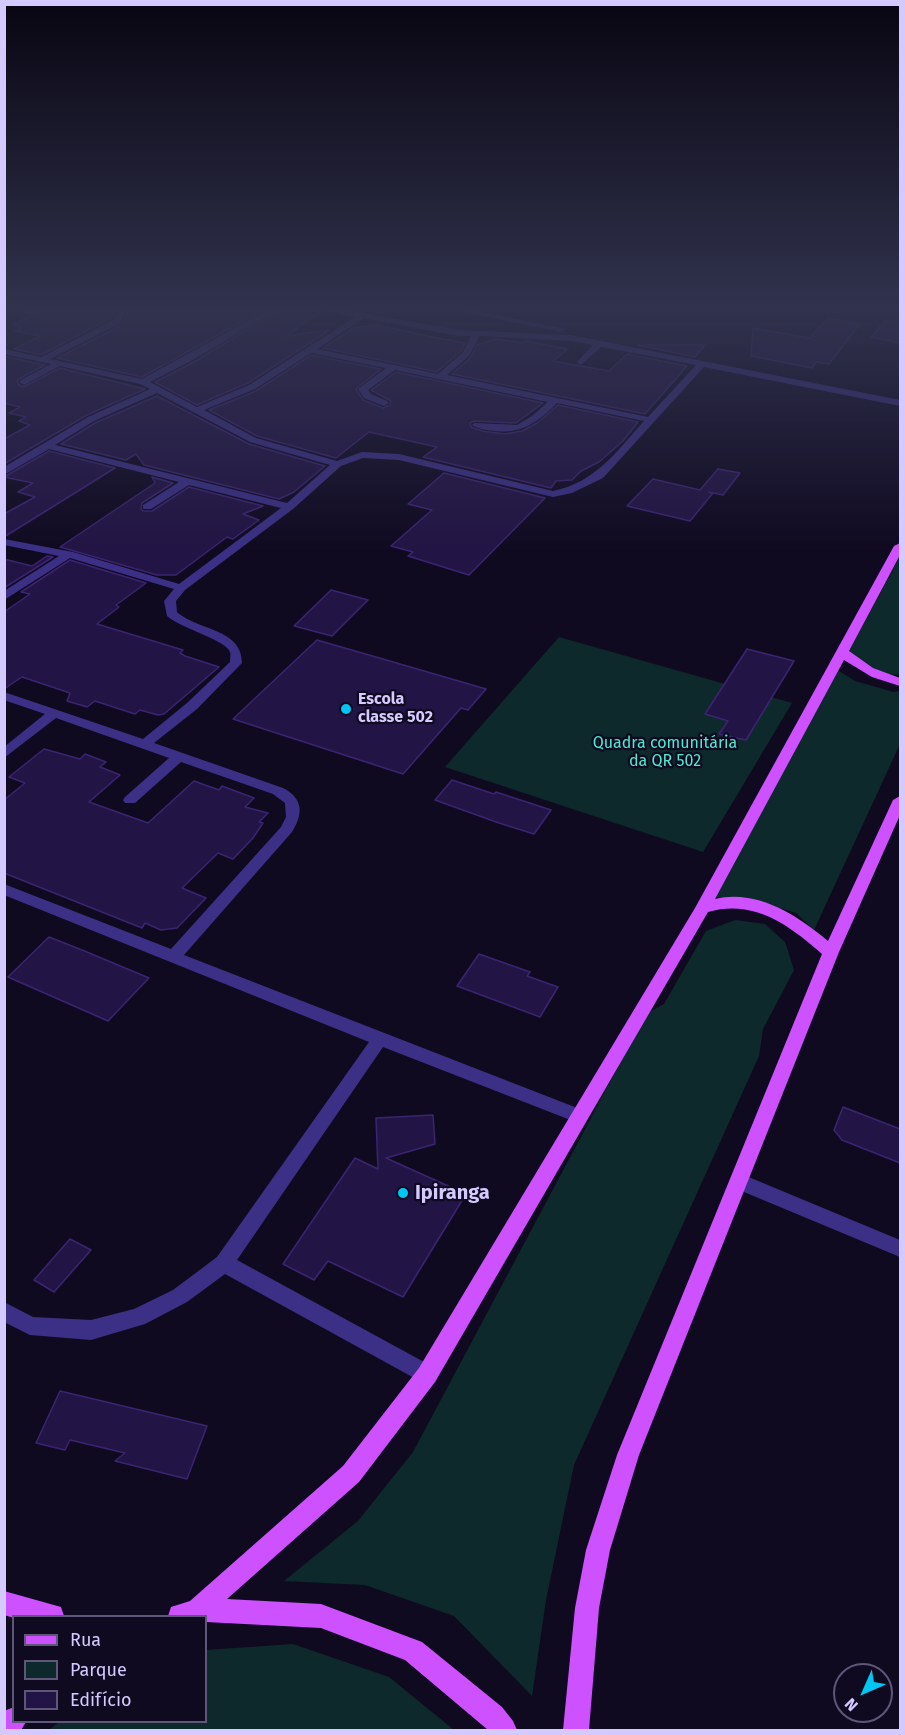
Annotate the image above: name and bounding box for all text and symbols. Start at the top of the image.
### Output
place label: Escola classe 502 [358,690,433,728]
marker: Escola classe 502 [339,702,353,716]
park label: Quadra comunitária da QR 502 [593,734,737,772]
place label: Ipiranga [415,1181,490,1205]
marker: Ipiranga [396,1186,410,1200]
legend [12,1615,207,1723]
text: Rua [70,1629,101,1651]
text: Parque [70,1659,127,1681]
north arrow [833,1663,893,1723]
text: Edifício [70,1689,132,1711]
text: N [841,1694,862,1715]

